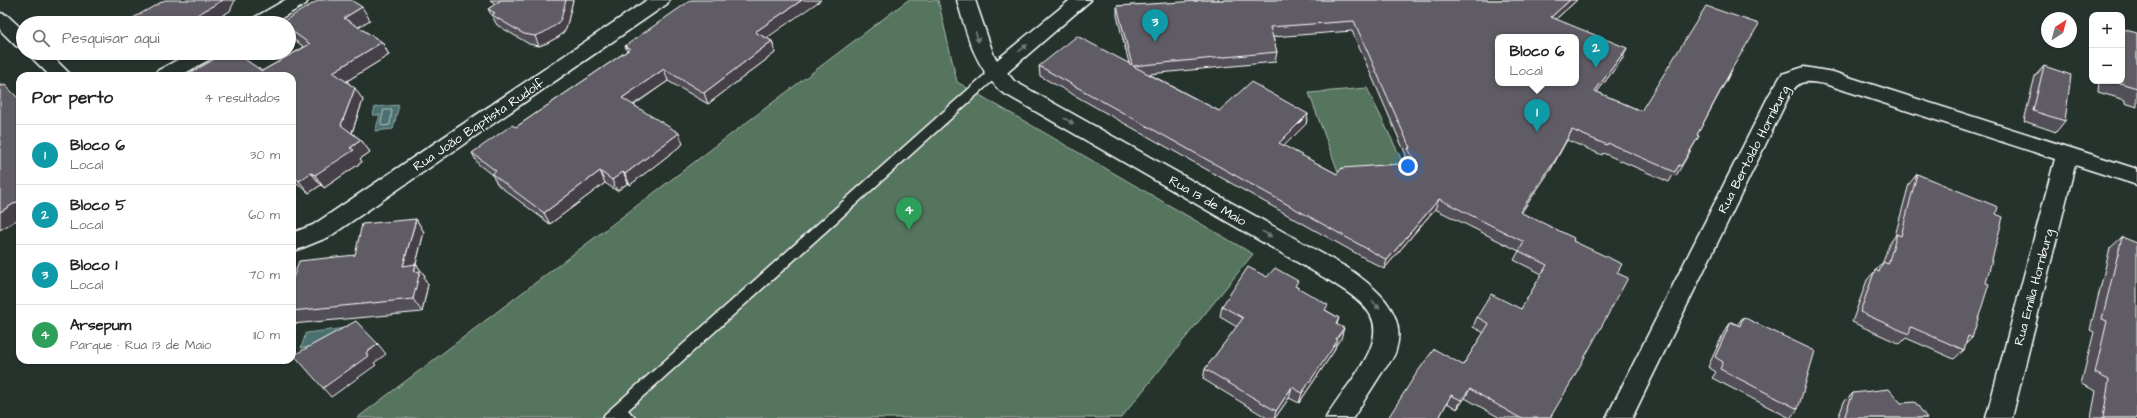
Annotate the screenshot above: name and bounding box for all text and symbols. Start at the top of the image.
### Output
pin: 3 [1142,9,1168,42]
north arrow [2041,12,2077,48]
map controls [2089,12,2125,84]
button: + [2089,12,2125,48]
search box [16,16,296,60]
icon: search [30,27,52,49]
text: Pesquisar aqui [62,28,159,49]
one-way arrow [974,32,980,44]
popup [1495,34,1579,86]
pin: 2 [1583,35,1609,68]
text: Bloco 6 [1510,41,1564,62]
one-way arrow [1018,43,1029,52]
button: − [2089,48,2125,84]
text: Local [1510,62,1543,80]
street label: Rua João Baptista Rudolf [409,74,548,176]
street label: Rua Bertoldo Hornburg [1714,82,1795,217]
text: Por perto [32,86,113,110]
text: 4 resultados [204,89,280,107]
pin: 1 [1524,99,1550,132]
one-way arrow [1064,118,1075,125]
text: Bloco 6 [70,135,125,156]
text: 1 [44,146,46,164]
text: 30 m [250,146,280,164]
text: Local [70,156,103,174]
your location [1398,156,1418,176]
street label: Rua 13 de Maio [1165,171,1250,231]
text: Bloco 5 [70,195,126,216]
pin: 4 [896,197,922,230]
text: 2 [41,206,49,224]
text: 60 m [248,206,280,224]
text: Local [70,216,103,234]
street label: Rua Emília Hornburg [2010,227,2059,348]
one-way arrow [1262,231,1273,238]
text: Bloco 1 [70,255,117,276]
text: 3 [42,266,48,284]
text: 70 m [248,266,280,284]
text: Local [70,276,103,294]
one-way arrow [1371,300,1380,310]
text: Arsepum [70,315,131,336]
text: 4 [41,326,49,344]
text: 110 m [253,326,280,344]
text: Parque · Rua 13 de Maio [70,336,211,354]

